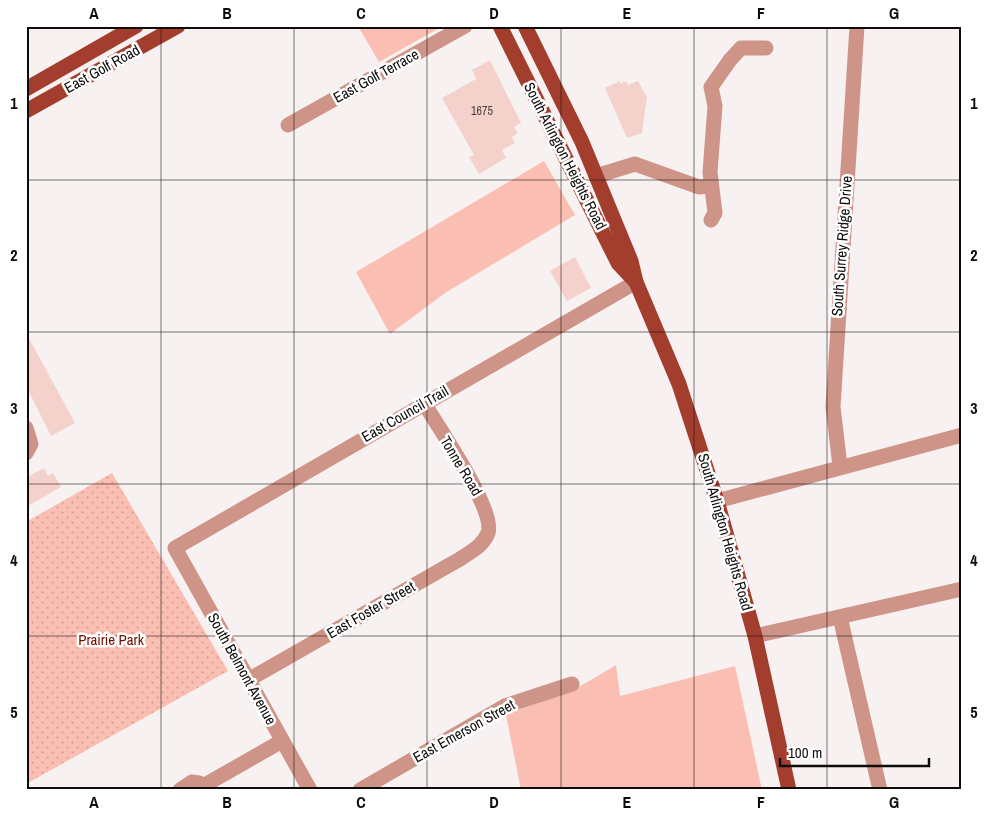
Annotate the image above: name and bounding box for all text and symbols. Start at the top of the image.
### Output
text: A [89,2,99,24]
text: B [222,2,232,24]
text: C [356,2,366,24]
text: D [489,2,499,24]
text: E [623,2,632,24]
text: F [757,2,765,24]
text: G [889,2,899,24]
street label: East Golf Road [60,39,143,98]
street label: East Golf Terrace [329,43,422,108]
street label: South Arlington Heights Road [519,78,612,233]
text: 1 [10,92,18,114]
text: 1 [970,92,978,114]
house number: 1675 [471,103,493,119]
street label: South Surrey Ridge Drive [826,175,857,317]
text: 2 [10,244,18,266]
text: 2 [970,244,978,266]
street label: East Council Trail [357,380,452,447]
text: 3 [10,397,18,419]
text: 3 [970,397,978,419]
street label: Tonne Road [435,432,488,500]
street label: South Arlington Heights Road [693,451,758,613]
text: 4 [10,549,18,571]
text: 4 [970,549,978,571]
street label: East Foster Street [323,576,419,643]
street label: South Belmont Avenue [203,609,282,729]
park label: Prairie Park [78,629,145,650]
street label: East Emerson Street [409,694,519,767]
text: 5 [10,701,18,723]
text: 5 [970,701,978,723]
scale bar [780,736,929,768]
text: 100 m [788,742,822,763]
text: A [89,791,99,813]
text: B [222,791,232,813]
text: C [356,791,366,813]
text: D [489,791,499,813]
text: E [623,791,632,813]
text: F [757,791,765,813]
text: G [889,791,899,813]

